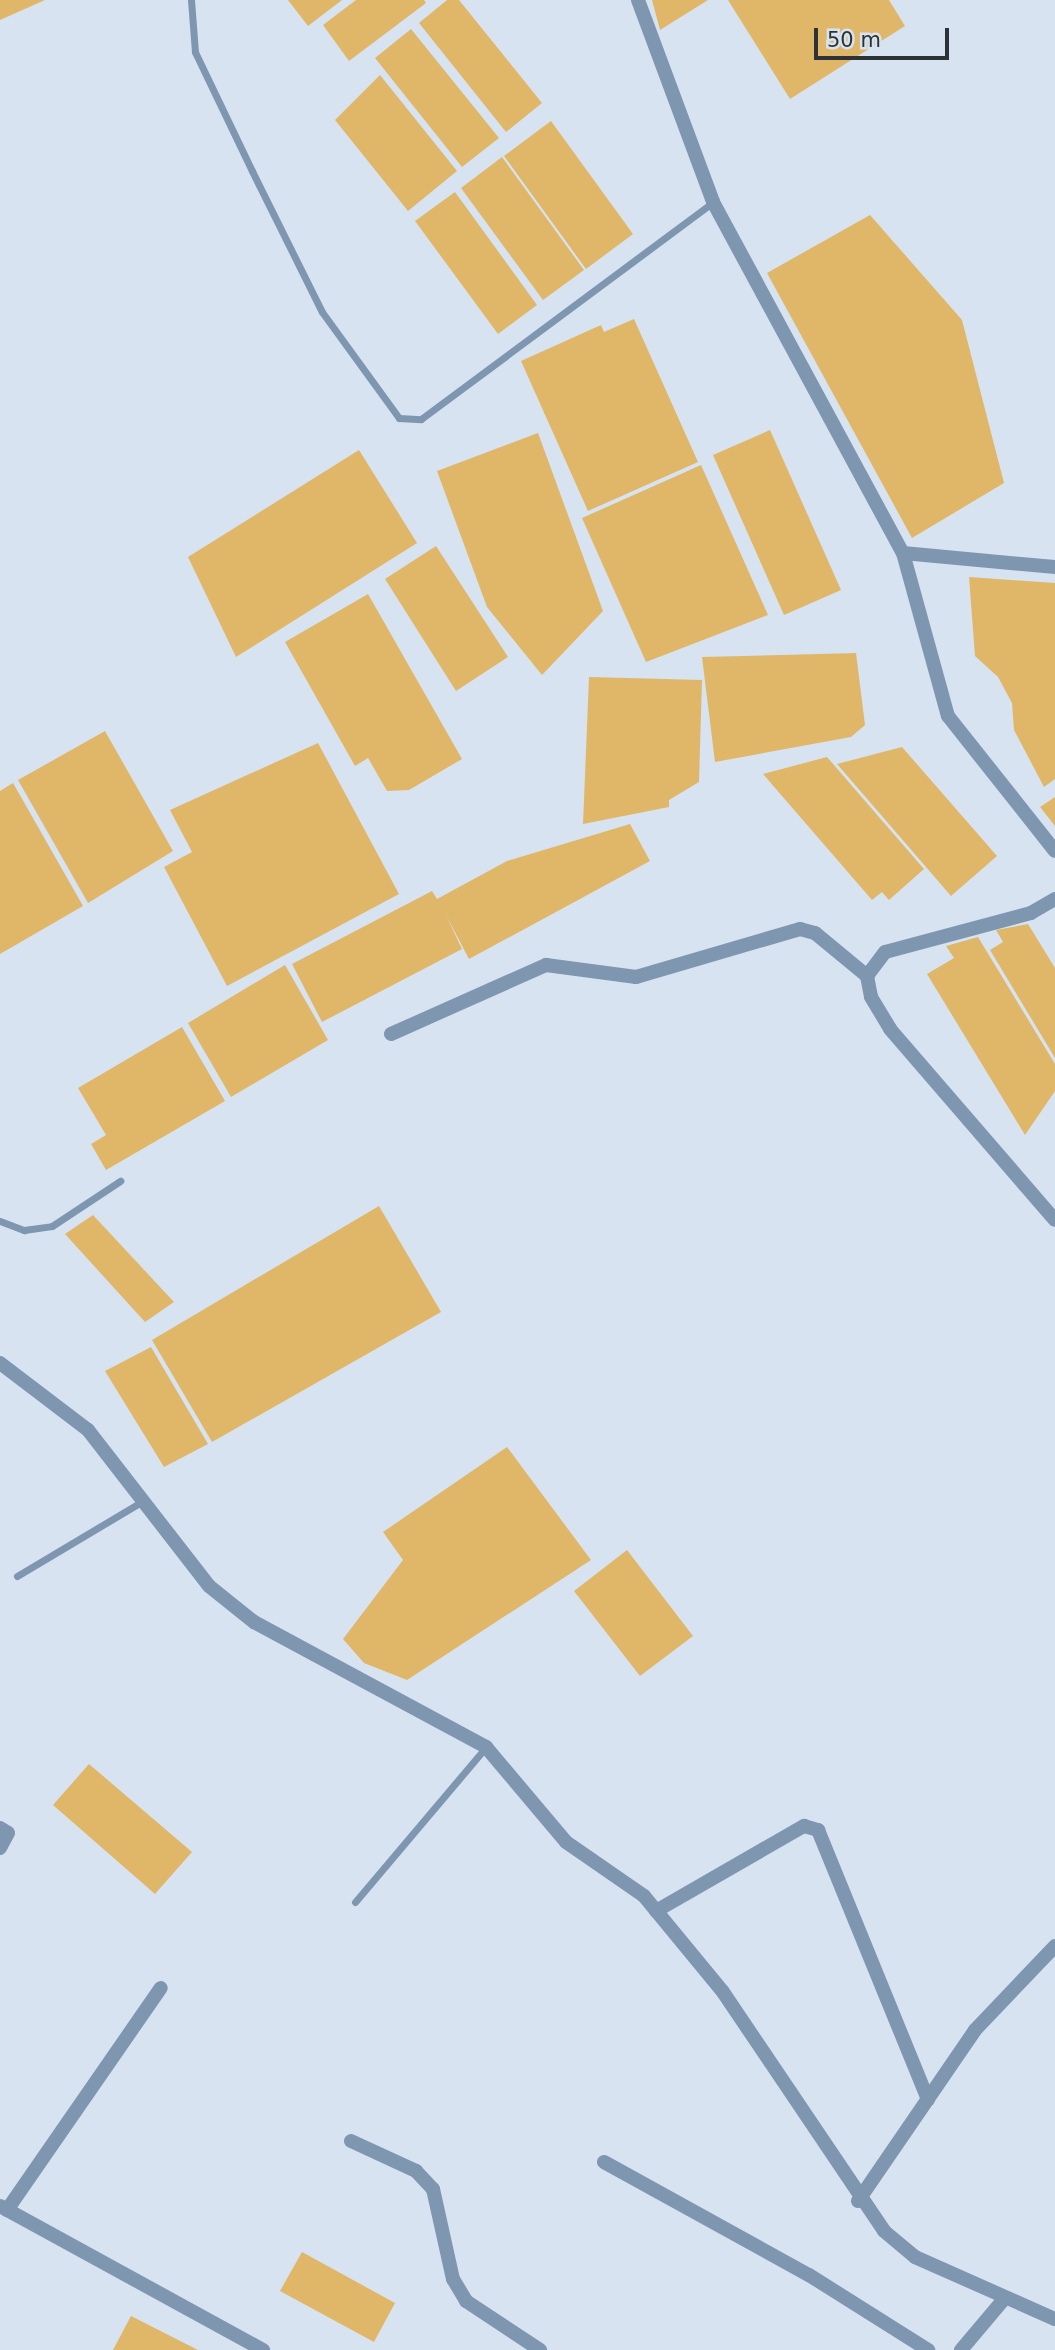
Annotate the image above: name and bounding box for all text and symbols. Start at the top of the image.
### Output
scale bar [817,14,952,58]
text: 50 m [827,28,881,52]

